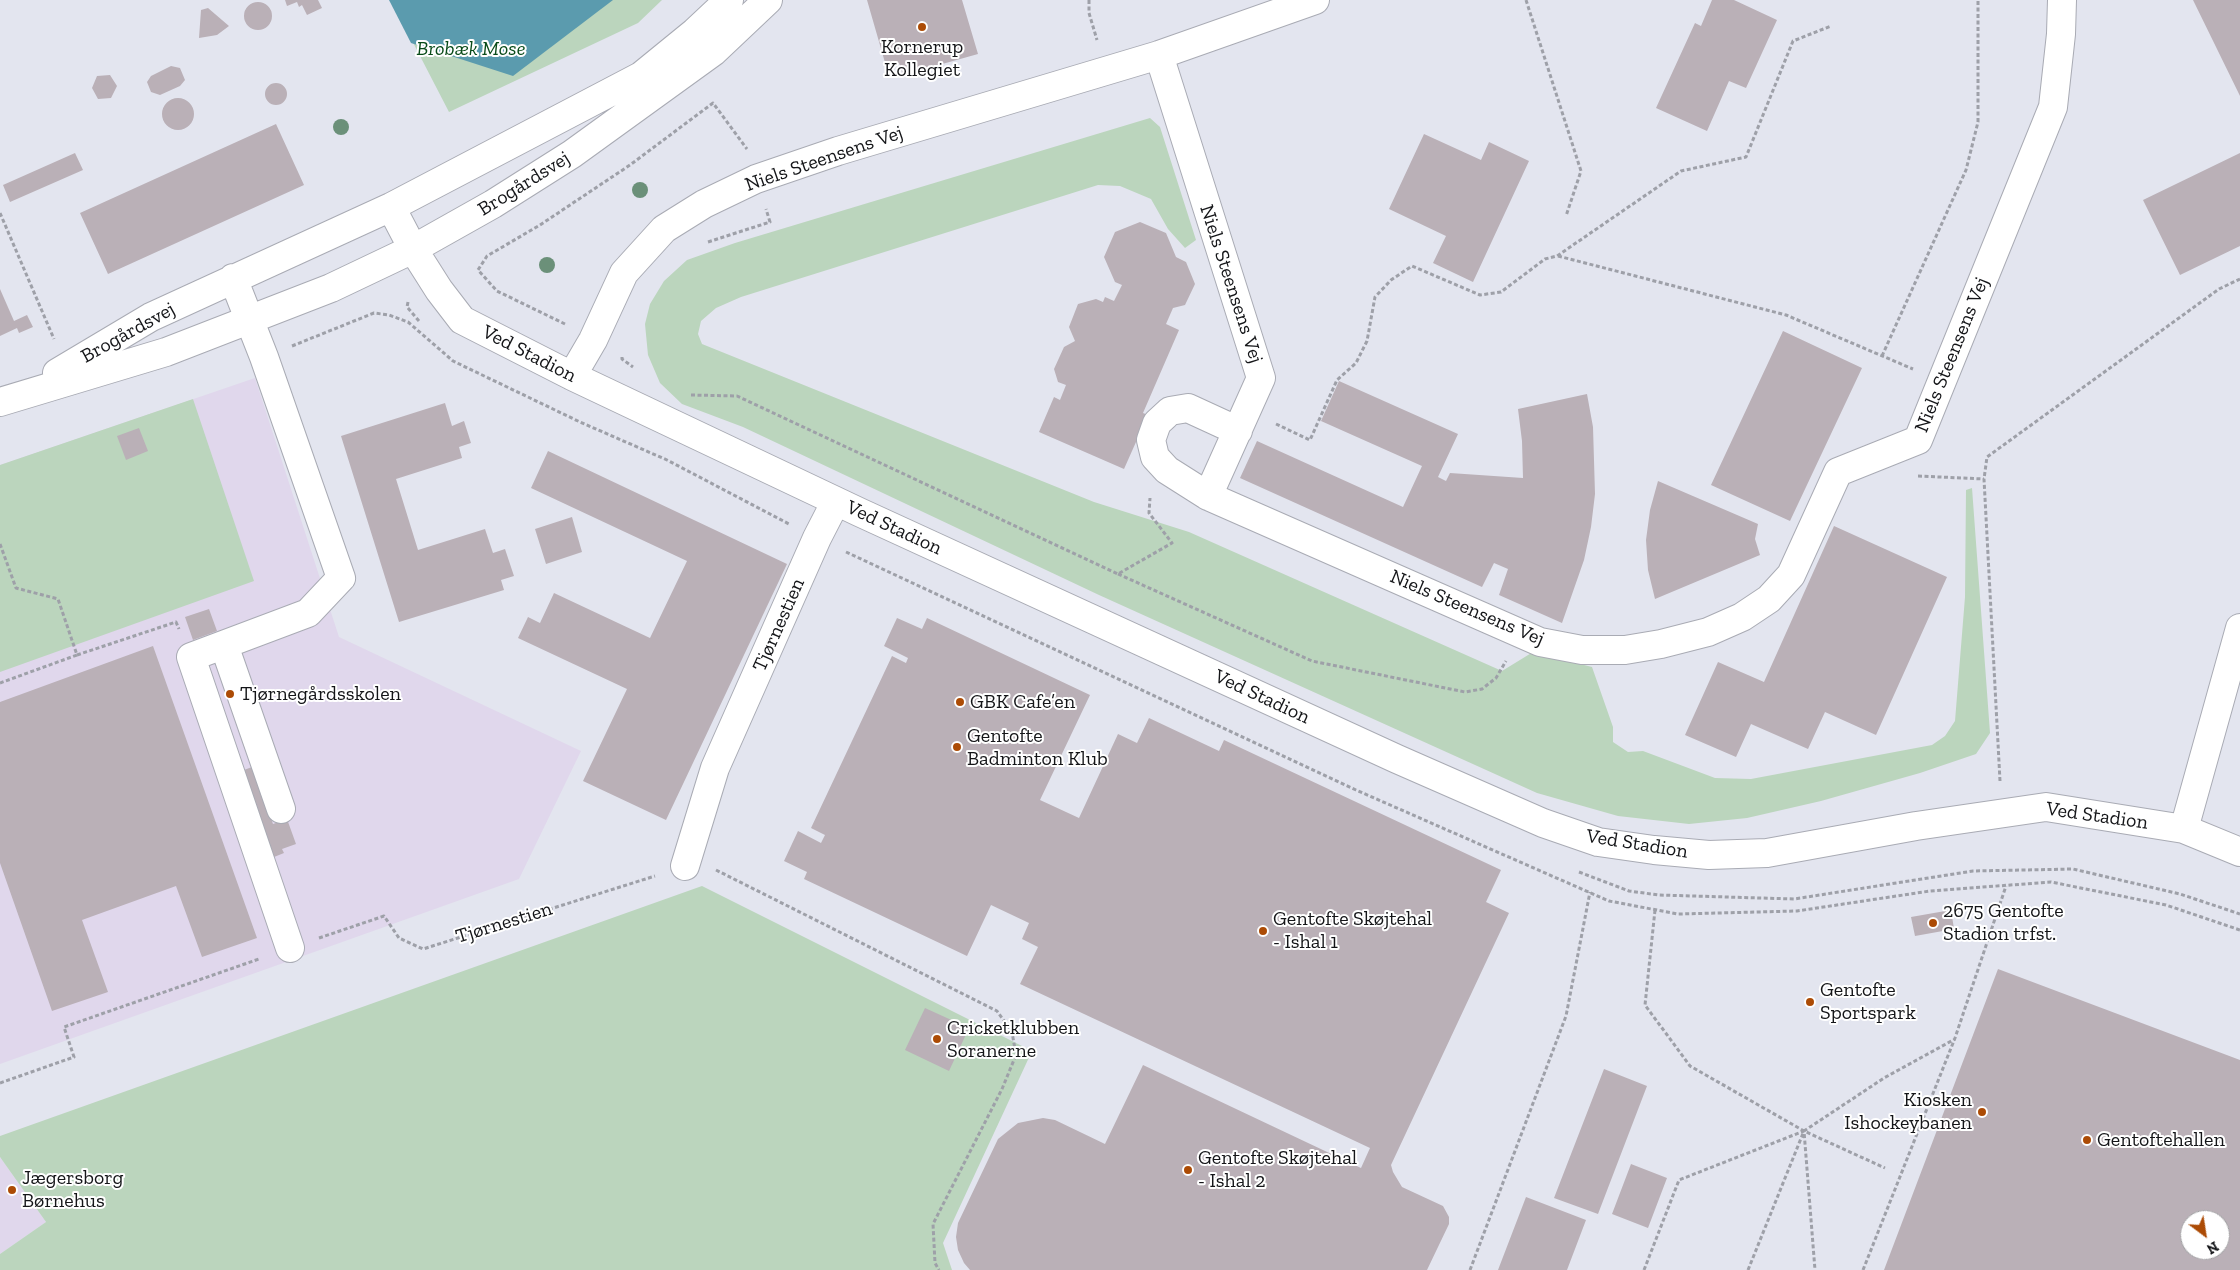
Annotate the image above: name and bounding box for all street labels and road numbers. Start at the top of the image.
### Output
street label: Niels Steensens Vej [742,121,906,197]
street label: Brogårdsvej [474,146,574,222]
street label: Niels Steensens Vej [1194,202,1268,366]
street label: Niels Steensens Vej [1910,274,1994,436]
street label: Brogårdsvej [77,297,179,369]
street label: Ved Stadion [478,320,580,388]
street label: Ved Stadion [842,495,946,561]
street label: Niels Steensens Vej [1386,565,1548,651]
street label: Tjørnestien [748,575,810,675]
street label: Ved Stadion [1210,664,1314,730]
street label: Ved Stadion [2045,797,2149,835]
street label: Ved Stadion [1584,824,1690,864]
street label: Tjørnestien [453,897,555,949]

